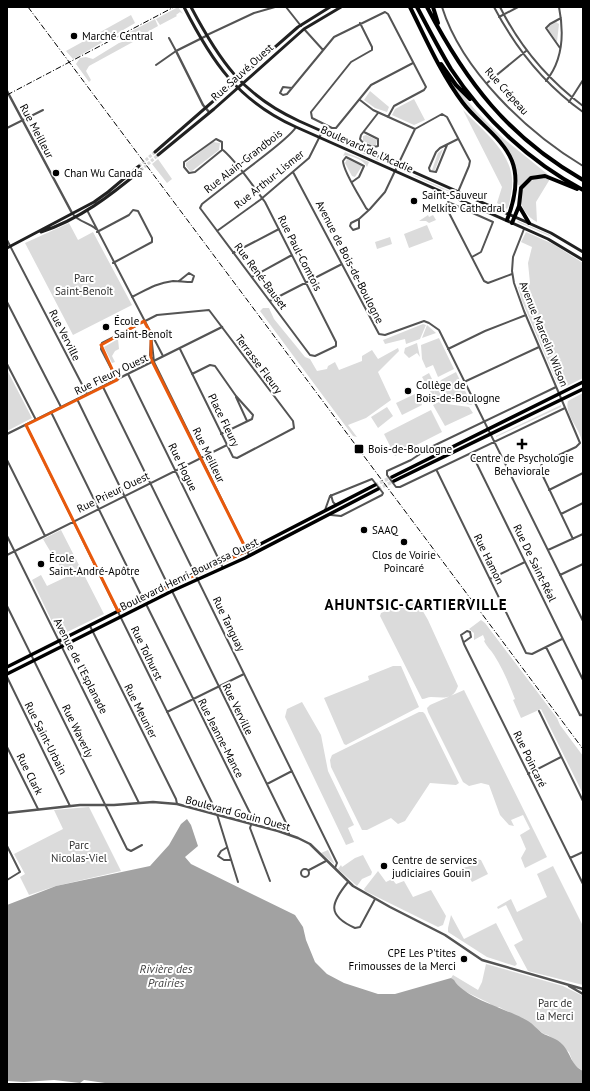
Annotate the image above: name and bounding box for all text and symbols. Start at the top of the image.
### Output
place label: Marché Central [82,29,154,43]
marker: Marché Central [69,31,79,41]
street label: Rue Sauvé Ouest [208,40,276,104]
street label: Rue Crépeau [482,64,532,118]
street label: Rue Meilleur [17,101,57,161]
street label: Boulevard de l'Acadie [318,122,416,176]
street label: Rue Alain-Grandbois [201,126,285,196]
street label: Rue Arthur-Lismer [231,146,307,211]
place label: Chan Wu Canada [64,166,142,180]
marker: Chan Wu Canada [51,168,61,178]
place label: Saint-Sauveur Melkite Cathedral [422,188,506,215]
marker: Saint-Sauveur Melkite Cathedral [409,196,419,206]
street label: Avenue de Bois-de-Boulogne [313,198,387,326]
street label: Rue Paul-Comtois [275,213,325,293]
street label: Rue René-Bauset [231,240,291,312]
park label: Parc Saint-Benoît [55,271,113,298]
street label: Avenue Marcelin Wilson [516,279,572,389]
street label: Rue Verville [46,307,84,363]
place label: École Saint-Benoît [114,314,172,341]
marker: École Saint-Benoît [101,322,111,332]
street label: Terrasse Fleury [232,332,286,397]
street label: Rue Fleury Ouest [72,350,150,398]
place label: Collège de Bois-de-Boulogne [416,378,501,405]
marker: Collège de Bois-de-Boulogne [403,386,413,396]
street label: Place Fleury [205,391,243,450]
street label: Rue Meilleur [190,425,229,485]
marker: Centre de Psychologie Behaviorale [516,438,528,450]
street label: Rue Hogue [165,441,201,494]
place label: Bois-de-Boulogne [368,442,453,456]
marker: Bois-de-Boulogne [353,443,365,455]
place label: Centre de Psychologie Behaviorale [470,451,574,478]
street label: Rue Prieur Ouest [74,468,152,516]
street label: Rue De Saint-Réal [510,522,560,605]
place label: SAAQ [372,523,398,537]
marker: SAAQ [359,525,369,535]
street label: Rue Hamon [471,531,507,587]
street label: Boulevard Henri-Bourassa Ouest [117,534,261,614]
marker: Clos de Voirie Poincaré [399,537,409,547]
place label: Clos de Voirie Poincaré [372,548,436,575]
place label: École Saint-André-Apôtre [49,551,140,578]
marker: École Saint-André-Apôtre [36,559,46,569]
street label: Rue Tanguay [210,594,249,655]
district label: AHUNTSIC-CARTIERVILLE [324,595,508,614]
street label: Avenue de l'Esplanade [51,616,111,717]
street label: Rue Tolhurst [128,624,166,683]
street label: Rue Meunier [121,681,161,741]
street label: Rue Verville [219,681,257,737]
street label: Rue Jeanne-Mance [195,696,247,780]
street label: Rue Saint-Urbain [22,699,70,777]
street label: Rue Waverly [59,702,97,761]
street label: Rue Poincaré [510,728,550,790]
street label: Rue Clark [14,751,47,798]
street label: Boulevard Gouin Ouest [184,792,292,834]
park label: Parc Nicolas-Viel [51,838,108,865]
place label: Centre de services judiciaires Gouin [392,853,477,880]
marker: Centre de services judiciaires Gouin [379,861,389,871]
place label: CPE Les P'tites Frimousses de la Merci [348,946,456,973]
marker: CPE Les P'tites Frimousses de la Merci [459,954,469,964]
water label: Rivière des Prairies [140,961,193,990]
park label: Parc de la Merci [536,996,574,1023]

